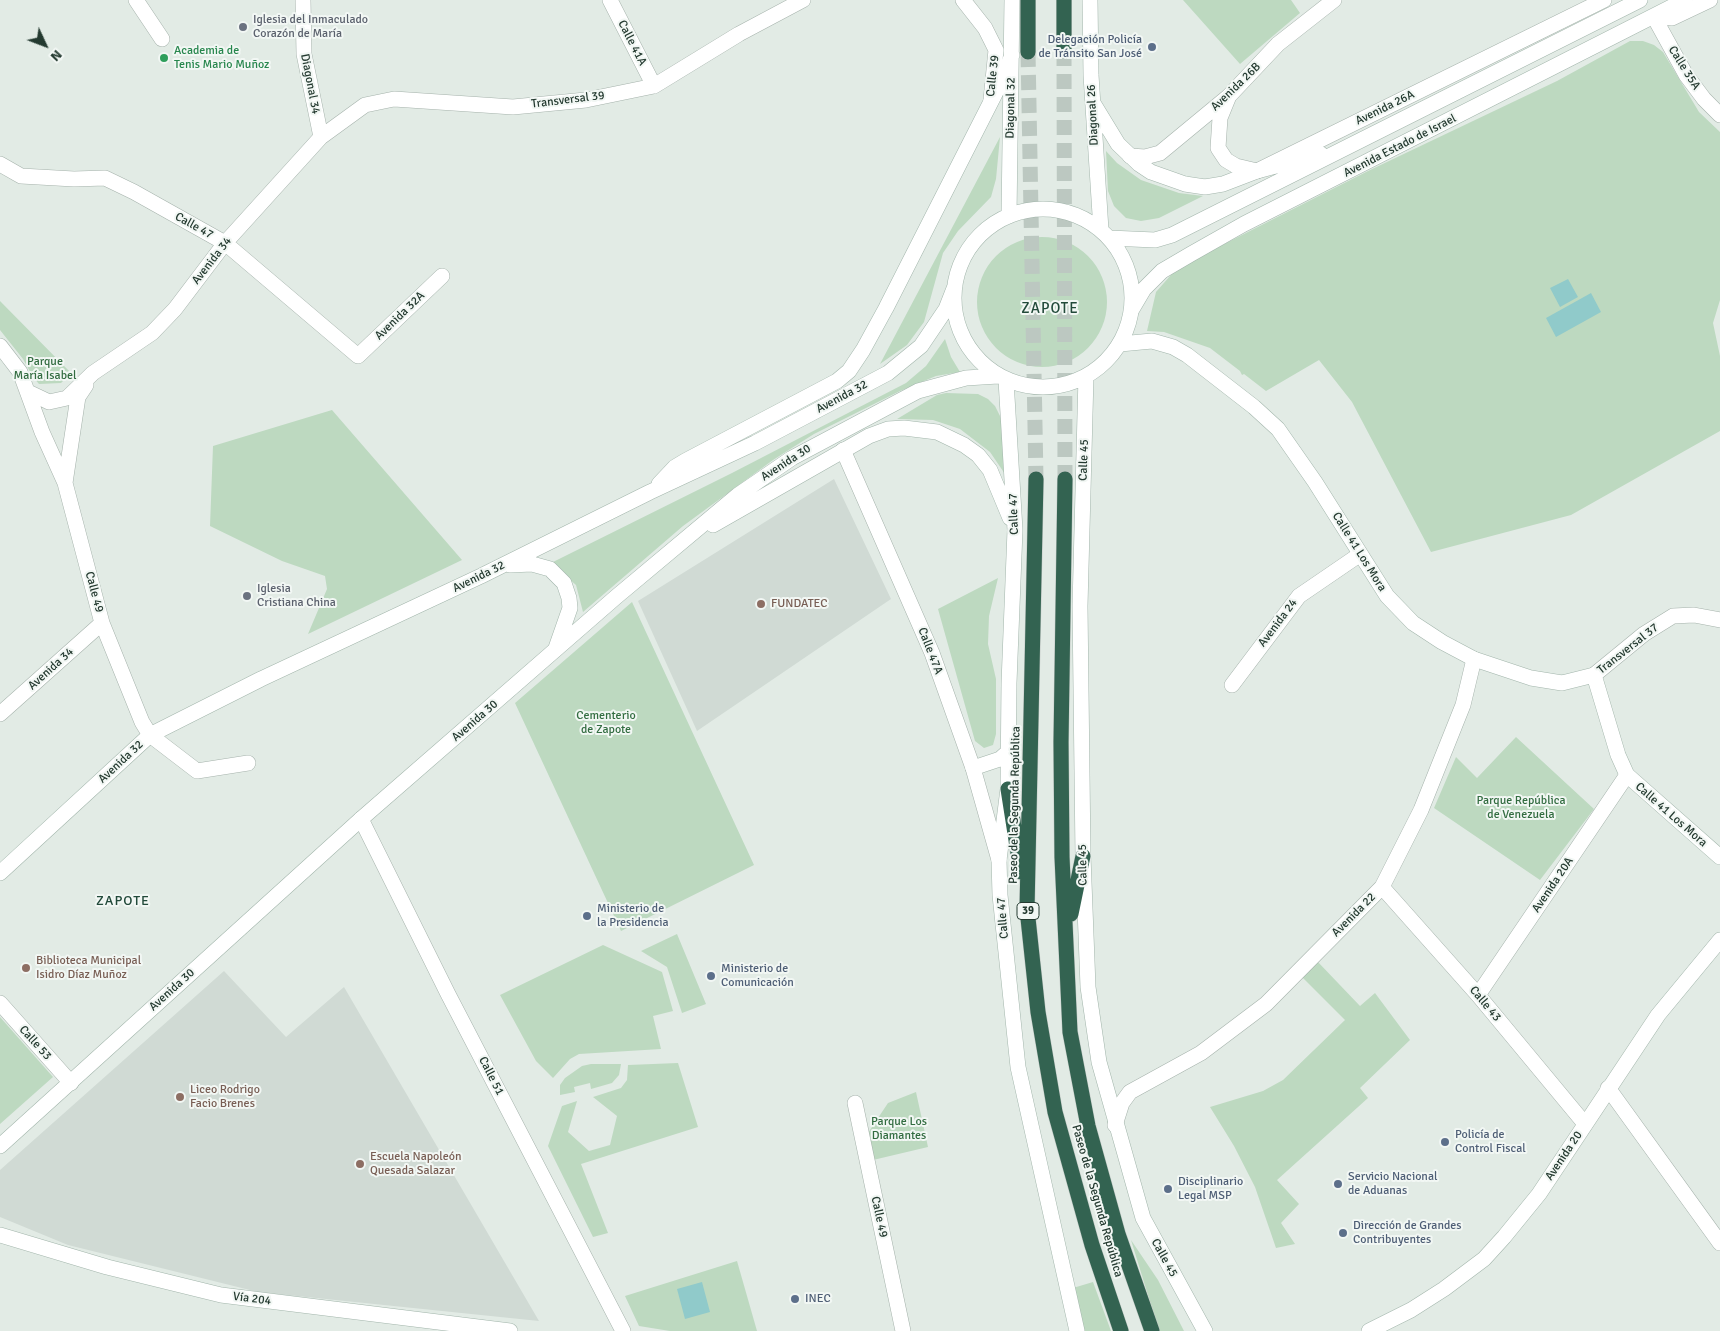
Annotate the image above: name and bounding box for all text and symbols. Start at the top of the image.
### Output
place label: Iglesia del Inmaculado Corazón de María [253,13,368,41]
street label: Calle 41A [614,18,650,68]
north arrow [20,20,70,70]
marker: Iglesia del Inmaculado Corazón de María [237,21,249,33]
place label: Delegación Policía de Tránsito San José [1038,33,1142,61]
marker: Delegación Policía de Tránsito San José [1146,41,1158,53]
street label: Calle 35A [1665,43,1703,93]
place label: Academia de Tenis Mario Muñoz [174,44,269,72]
text: N [47,46,66,65]
marker: Academia de Tenis Mario Muñoz [158,52,170,64]
street label: Diagonal 34 [297,52,323,116]
street label: Calle 39 [984,55,1002,97]
street label: Avenida 26B [1208,60,1264,114]
street label: Diagonal 32 [1003,77,1019,139]
street label: Diagonal 26 [1084,84,1102,146]
street label: Transversal 39 [531,88,605,112]
street label: Avenida 26A [1353,88,1417,128]
street label: Avenida Estado de Israel [1341,111,1459,181]
street label: Calle 47 [172,210,216,242]
street label: Avenida 34 [189,234,235,288]
street label: Avenida 32A [372,289,428,343]
district label: ZAPOTE [1021,300,1079,318]
park label: Parque María Isabel [13,355,77,383]
street label: Avenida 32 [814,377,870,417]
street label: Calle 45 [1076,439,1092,481]
street label: Avenida 30 [758,442,814,484]
street label: Calle 47 [1006,493,1022,535]
street label: Calle 41 Los Mora [1329,510,1389,594]
street label: Avenida 32 [451,558,507,596]
street label: Calle 49 [82,570,106,614]
place label: Iglesia Cristiana China [257,582,336,610]
marker: Iglesia Cristiana China [241,590,253,602]
street label: Avenida 24 [1255,596,1301,650]
place label: FUNDATEC [771,597,828,611]
marker: FUNDATEC [755,598,767,610]
street label: Transversal 37 [1595,621,1661,677]
street label: Calle 47A [915,626,945,676]
street label: Avenida 34 [25,645,77,693]
street label: Avenida 30 [449,697,501,745]
park label: Cementerio de Zapote [576,709,636,737]
street label: Paseo de la Segunda República [1006,726,1024,884]
street label: Avenida 32 [96,738,146,786]
street label: Calle 41 Los Mora [1632,780,1710,850]
park label: Parque República de Venezuela [1476,794,1566,822]
street label: Calle 45 [1075,844,1091,886]
street label: Avenida 20A [1529,855,1577,915]
street label: Avenida 22 [1329,890,1379,940]
district label: ZAPOTE [95,893,151,909]
street label: Calle 47 [994,897,1012,939]
place label: Ministerio de la Presidencia [597,902,669,930]
road number: 39 [1017,902,1039,919]
marker: Ministerio de la Presidencia [581,910,593,922]
place label: Biblioteca Municipal Isidro Díaz Muñoz [36,954,141,982]
marker: Biblioteca Municipal Isidro Díaz Muñoz [20,962,32,974]
place label: Ministerio de Comunicación [721,962,794,990]
street label: Avenida 30 [146,966,198,1014]
marker: Ministerio de Comunicación [705,970,717,982]
street label: Calle 43 [1466,983,1504,1025]
street label: Calle 53 [16,1023,54,1063]
street label: Calle 51 [475,1054,507,1098]
place label: Liceo Rodrigo Facio Brenes [190,1083,260,1111]
marker: Liceo Rodrigo Facio Brenes [174,1091,186,1103]
park label: Parque Los Diamantes [871,1115,927,1143]
street label: Paseo de la Segunda República [1068,1123,1126,1279]
place label: Policía de Control Fiscal [1455,1128,1526,1156]
street label: Avenida 20 [1542,1129,1586,1183]
marker: Policía de Control Fiscal [1439,1136,1451,1148]
place label: Escuela Napoleón Quesada Salazar [370,1150,462,1178]
marker: Escuela Napoleón Quesada Salazar [354,1158,366,1170]
place label: Servicio Nacional de Aduanas [1348,1170,1438,1198]
place label: Disciplinario Legal MSP [1178,1175,1243,1203]
marker: Servicio Nacional de Aduanas [1332,1178,1344,1190]
marker: Disciplinario Legal MSP [1162,1183,1174,1195]
street label: Calle 49 [868,1195,890,1239]
place label: Dirección de Grandes Contribuyentes [1353,1219,1462,1247]
marker: Dirección de Grandes Contribuyentes [1337,1227,1349,1239]
street label: Calle 45 [1148,1236,1180,1280]
street label: Vía 204 [232,1290,272,1308]
place label: INEC [805,1292,831,1306]
marker: INEC [789,1293,801,1305]

